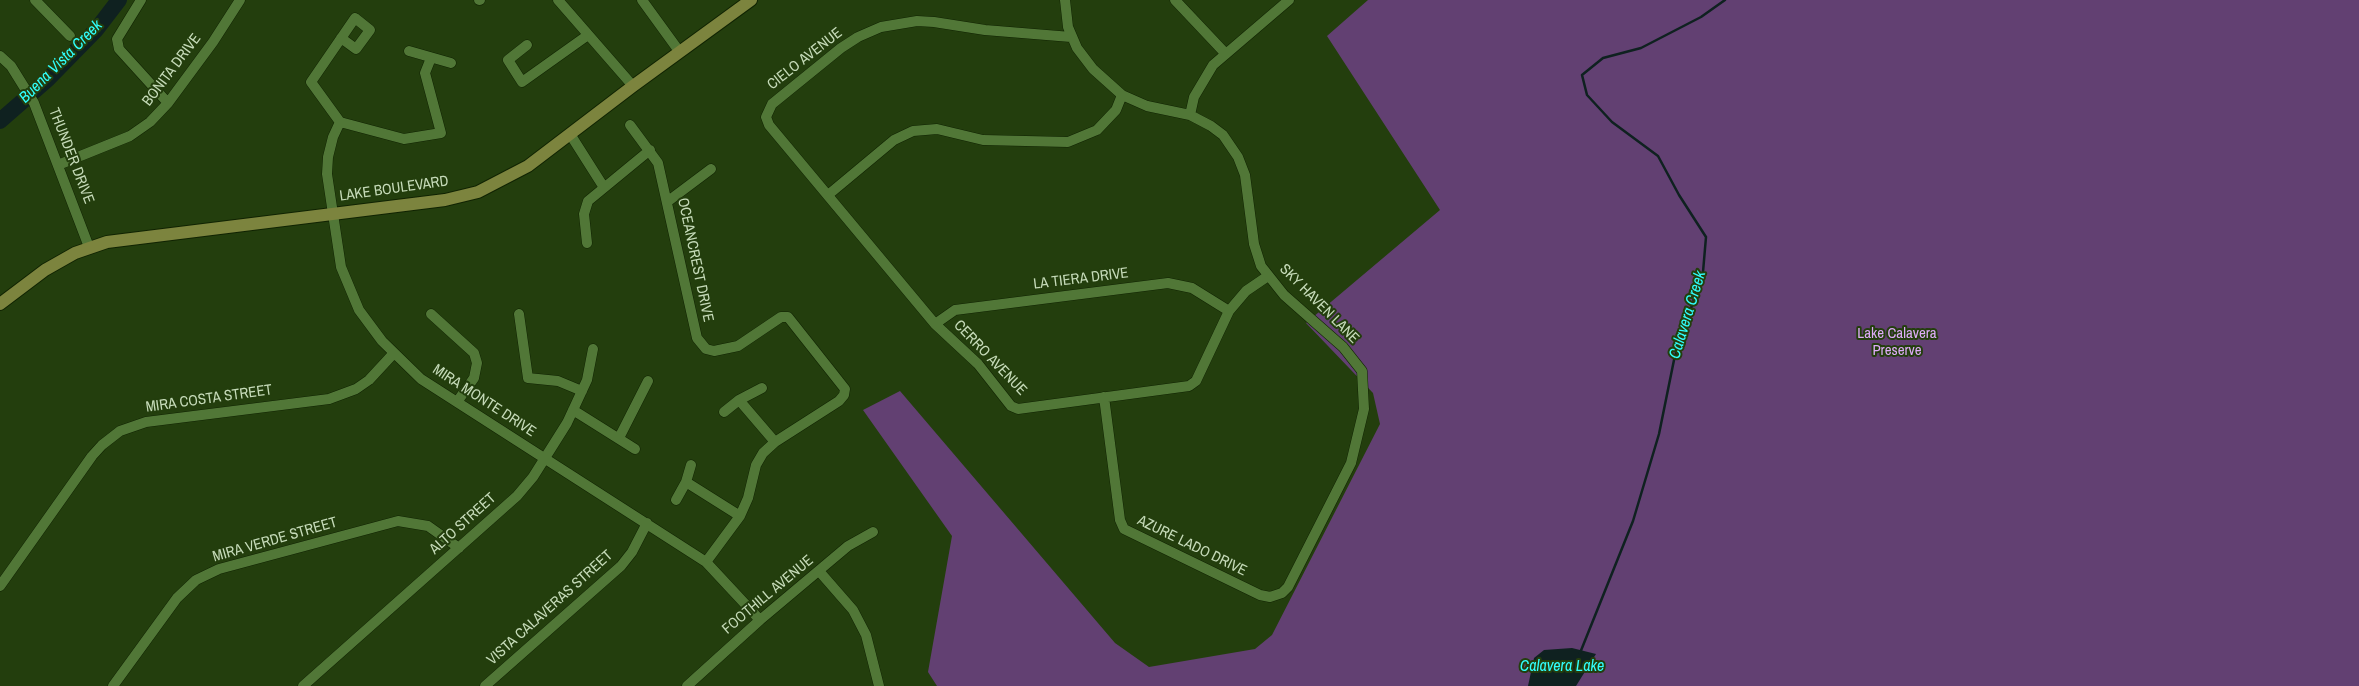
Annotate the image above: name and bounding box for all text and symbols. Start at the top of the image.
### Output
water label: Buena Vista Creek [15,16,107,108]
street label: CIELO AVENUE [764,24,846,94]
street label: BONITA DRIVE [139,30,205,110]
street label: THUNDER DRIVE [44,106,98,206]
street label: LAKE BOULEVARD [338,172,450,206]
street label: OCEANCREST DRIVE [673,196,717,324]
street label: SKY HAVEN LANE [1275,260,1363,348]
street label: LA TIERA DRIVE [1032,264,1130,294]
water label: Calavera Creek [1665,269,1711,361]
street label: CERRO AVENUE [950,317,1030,399]
park label: Lake Calavera Preserve [1857,325,1937,360]
street label: MIRA MONTE DRIVE [429,361,539,441]
street label: MIRA COSTA STREET [145,381,273,417]
street label: ALTO STREET [426,490,500,558]
street label: AZURE LADO DRIVE [1134,512,1250,580]
street label: MIRA VERDE STREET [211,514,339,566]
street label: VISTA CALAVERAS STREET [483,547,617,669]
street label: FOOTHILL AVENUE [719,552,817,638]
water label: Calavera Lake [1520,657,1604,677]

